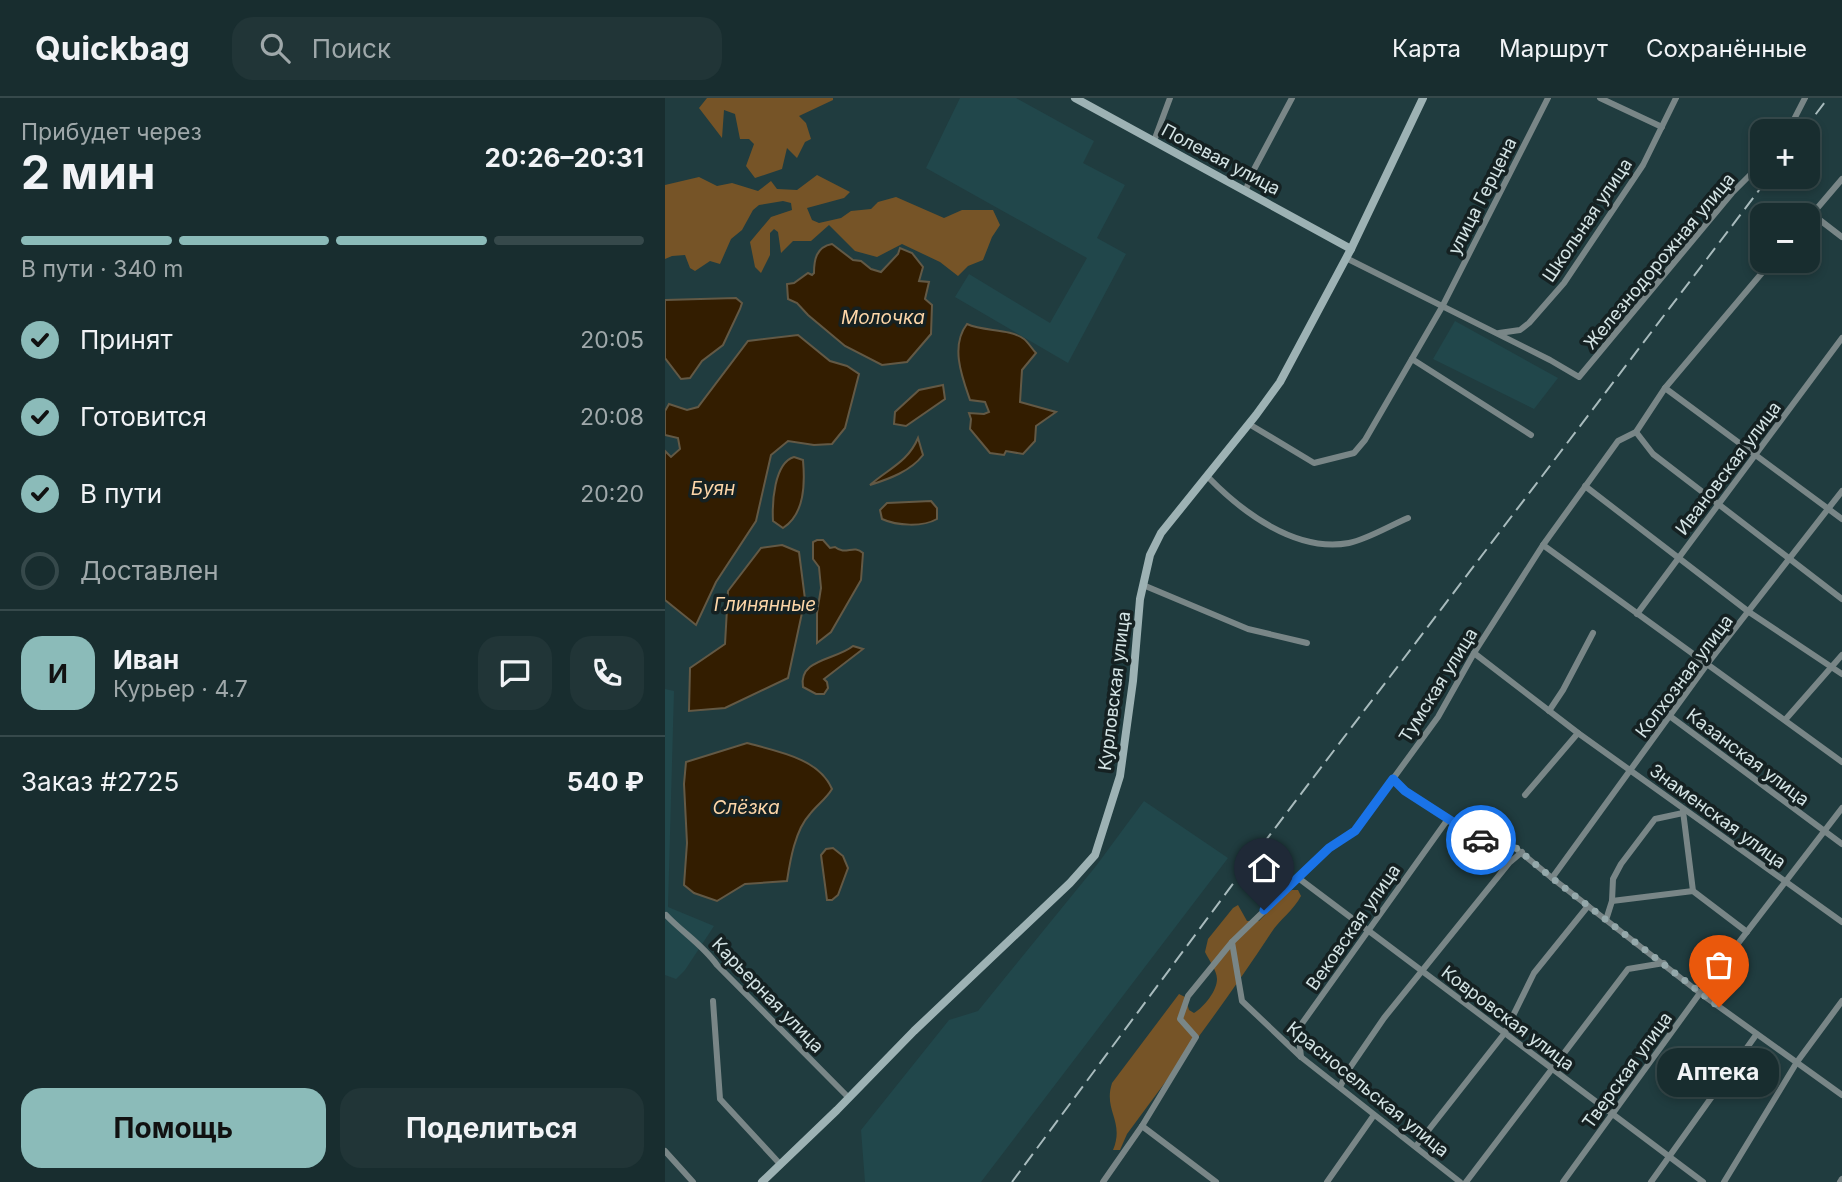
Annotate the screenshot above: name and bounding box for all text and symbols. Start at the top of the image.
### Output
search box [232,17,722,80]
text: Quickbag [35,28,190,68]
icon: search [256,29,294,67]
text: Поиск [312,33,391,64]
text: Карта [1392,34,1461,63]
text: Маршрут [1499,34,1608,63]
text: Сохранённые [1646,34,1807,63]
text: Прибудет через [21,118,202,146]
street label: Полевая улица [1158,119,1284,199]
map controls [1750,119,1820,273]
button: + [1750,119,1820,189]
street label: улица Герцена [1443,134,1521,258]
text: 20:26–20:31 [485,142,644,173]
text: 2 мин [21,144,156,200]
street label: Школьная улица [1538,154,1636,286]
street label: Железнодорожная улица [1579,169,1739,353]
button: − [1750,203,1820,273]
text: В пути · 340 m [21,255,183,283]
water label: Молочка [841,306,925,329]
icon: check [21,321,59,359]
text: Принят [80,324,173,355]
text: 20:05 [580,326,644,354]
street label: Ивановская улица [1671,397,1785,539]
icon: check [21,398,59,436]
text: Готовится [80,401,207,432]
text: 20:08 [580,403,644,431]
icon: check [21,475,59,513]
water label: Буян [691,477,735,500]
text: В пути [80,478,162,509]
text: 20:20 [580,480,644,508]
text: Доставлен [80,555,219,586]
water label: Глинянные [714,593,816,616]
street label: Курловская улица [1094,610,1134,772]
street label: Колхозная улица [1631,610,1737,742]
street label: Тумская улица [1394,624,1482,746]
button: chat [478,636,552,710]
button: phone [570,636,644,710]
text: Иван [113,644,179,675]
text: И [48,658,68,689]
text: Курьер · 4.7 [113,675,248,703]
street label: Казанская улица [1683,704,1813,810]
street label: Знаменская улица [1646,760,1790,872]
text: Заказ #2725 [21,766,179,797]
text: 540 ₽ [567,766,644,797]
water label: Слёзка [712,796,780,819]
courier [1446,805,1516,875]
icon: car [1462,821,1500,859]
pin [1234,838,1294,910]
icon: home [1245,849,1283,887]
street label: Вековская улица [1302,860,1404,994]
street label: Карьерная улица [708,933,828,1057]
pin [1689,935,1749,1007]
icon: bag [1700,946,1738,984]
street label: Ковровская улица [1438,961,1578,1075]
street label: Тверская улица [1578,1008,1676,1132]
street label: Красносельская улица [1283,1017,1453,1161]
callout: Аптека [1658,1049,1780,1098]
text: Аптека [1677,1058,1759,1086]
button: Помощь [21,1088,326,1168]
button: Поделиться [340,1088,644,1168]

